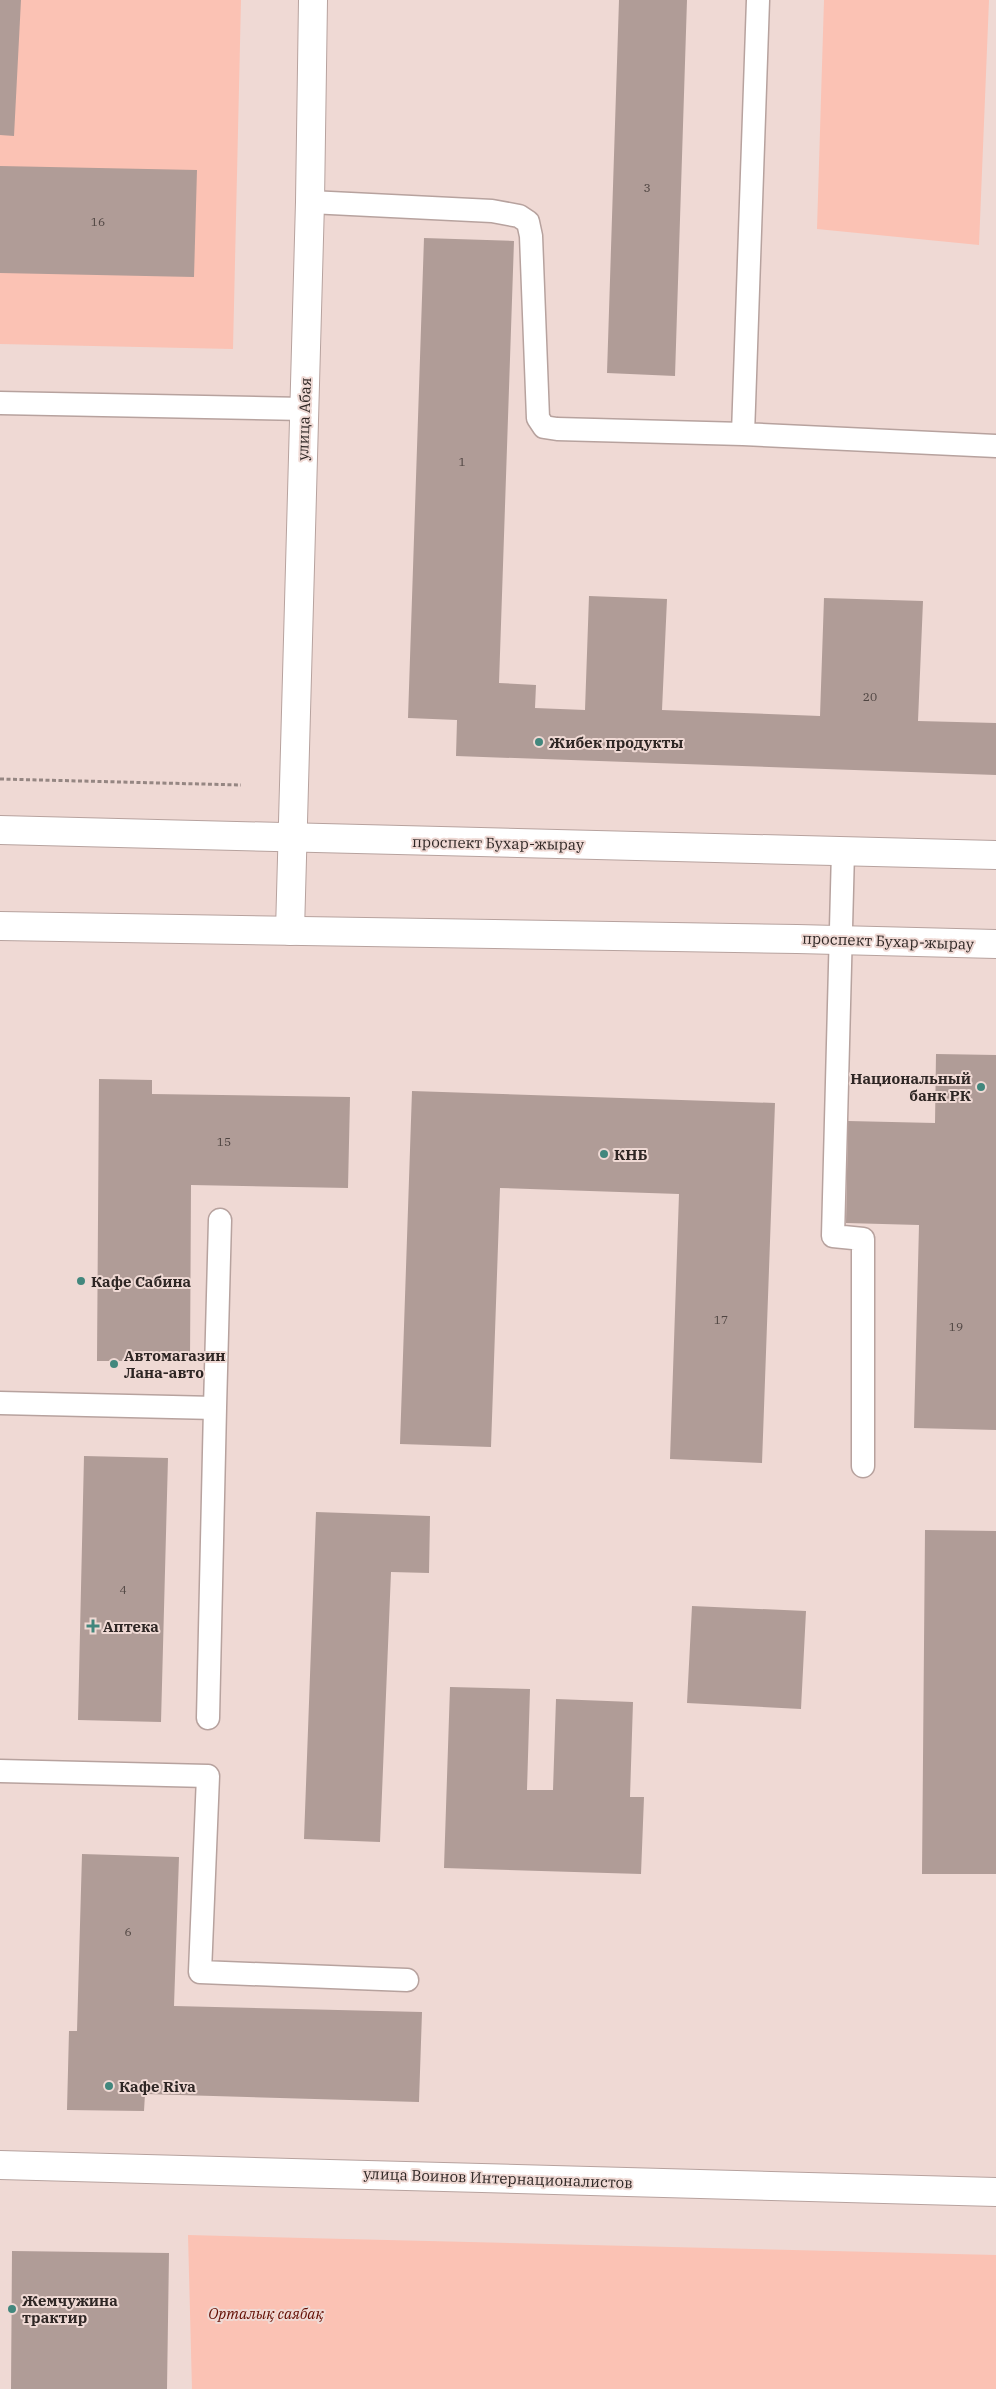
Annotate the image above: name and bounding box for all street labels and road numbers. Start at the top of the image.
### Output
street label: улица Абая [293,377,315,461]
street label: проспект Бухар-жырау [412,832,584,854]
street label: проспект Бухар-жырау [802,929,974,953]
street label: улица Воинов Интернационалистов [363,2164,633,2192]

